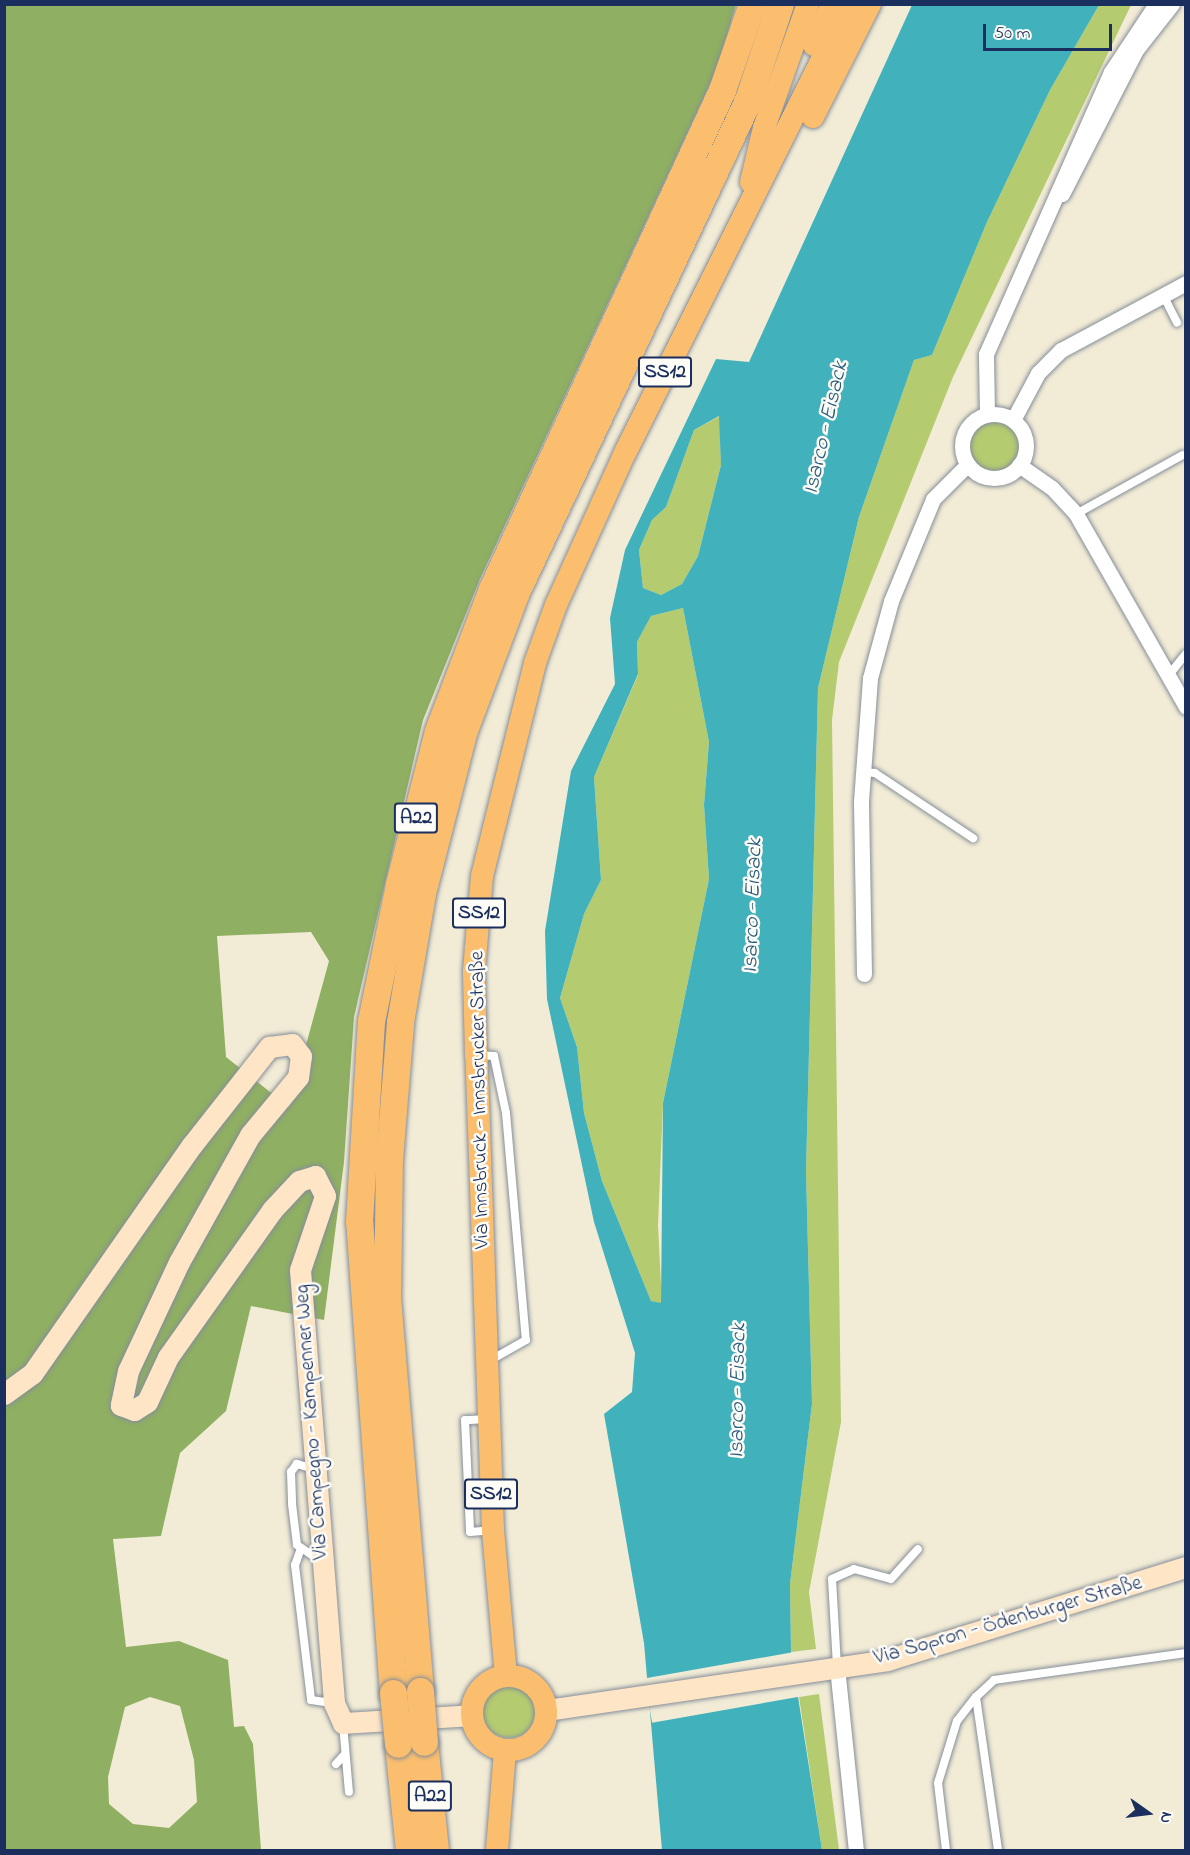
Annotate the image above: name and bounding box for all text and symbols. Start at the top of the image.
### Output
scale bar [986,12,1115,50]
text: 50 m [994,21,1031,47]
road number: SS12 [638,355,692,389]
water label: Isarco - Eisack [799,359,855,497]
road number: A22 [394,801,438,835]
water label: Isarco - Eisack [738,838,770,974]
road number: SS12 [452,896,506,930]
street label: Via Innsbruck - Innsbrucker Straße [465,951,495,1249]
street label: Via Campegno - Kampenner Weg [290,1283,334,1561]
water label: Isarco - Eisack [725,1323,753,1459]
road number: SS12 [464,1477,518,1511]
street label: Via Sopron - Ödenburger Straße [871,1571,1145,1671]
road number: A22 [408,1779,452,1813]
north arrow [1118,1783,1178,1843]
text: N [1153,1809,1178,1826]

